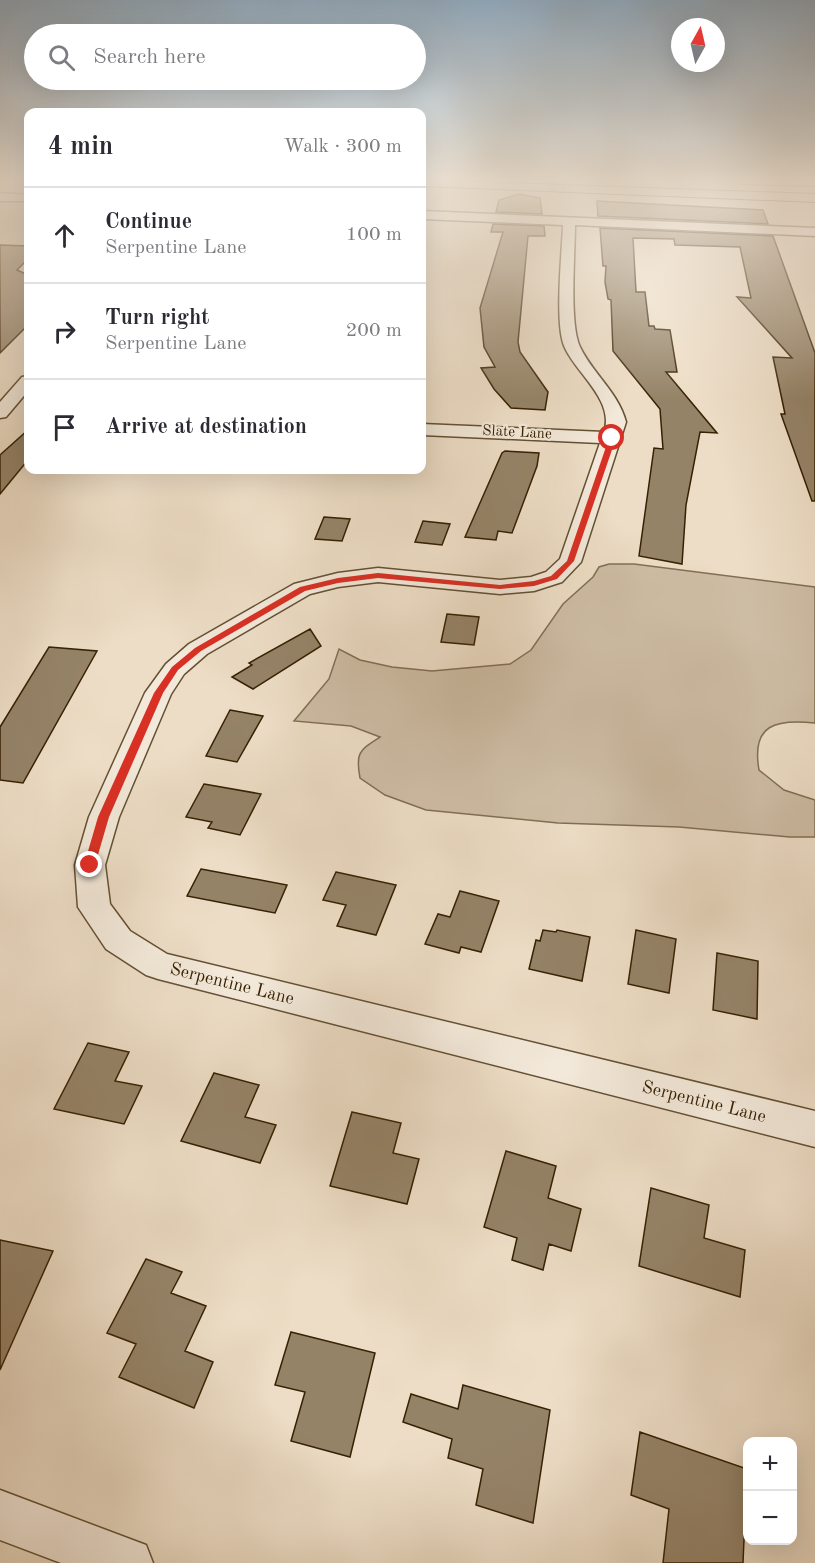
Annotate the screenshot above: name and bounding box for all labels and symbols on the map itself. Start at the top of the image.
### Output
north arrow [671,18,725,72]
street label: Slate Lane [482,424,552,442]
route start [598,424,624,450]
route end [76,851,102,877]
street label: Serpentine Lane [168,960,296,1008]
street label: Serpentine Lane [640,1078,768,1126]

